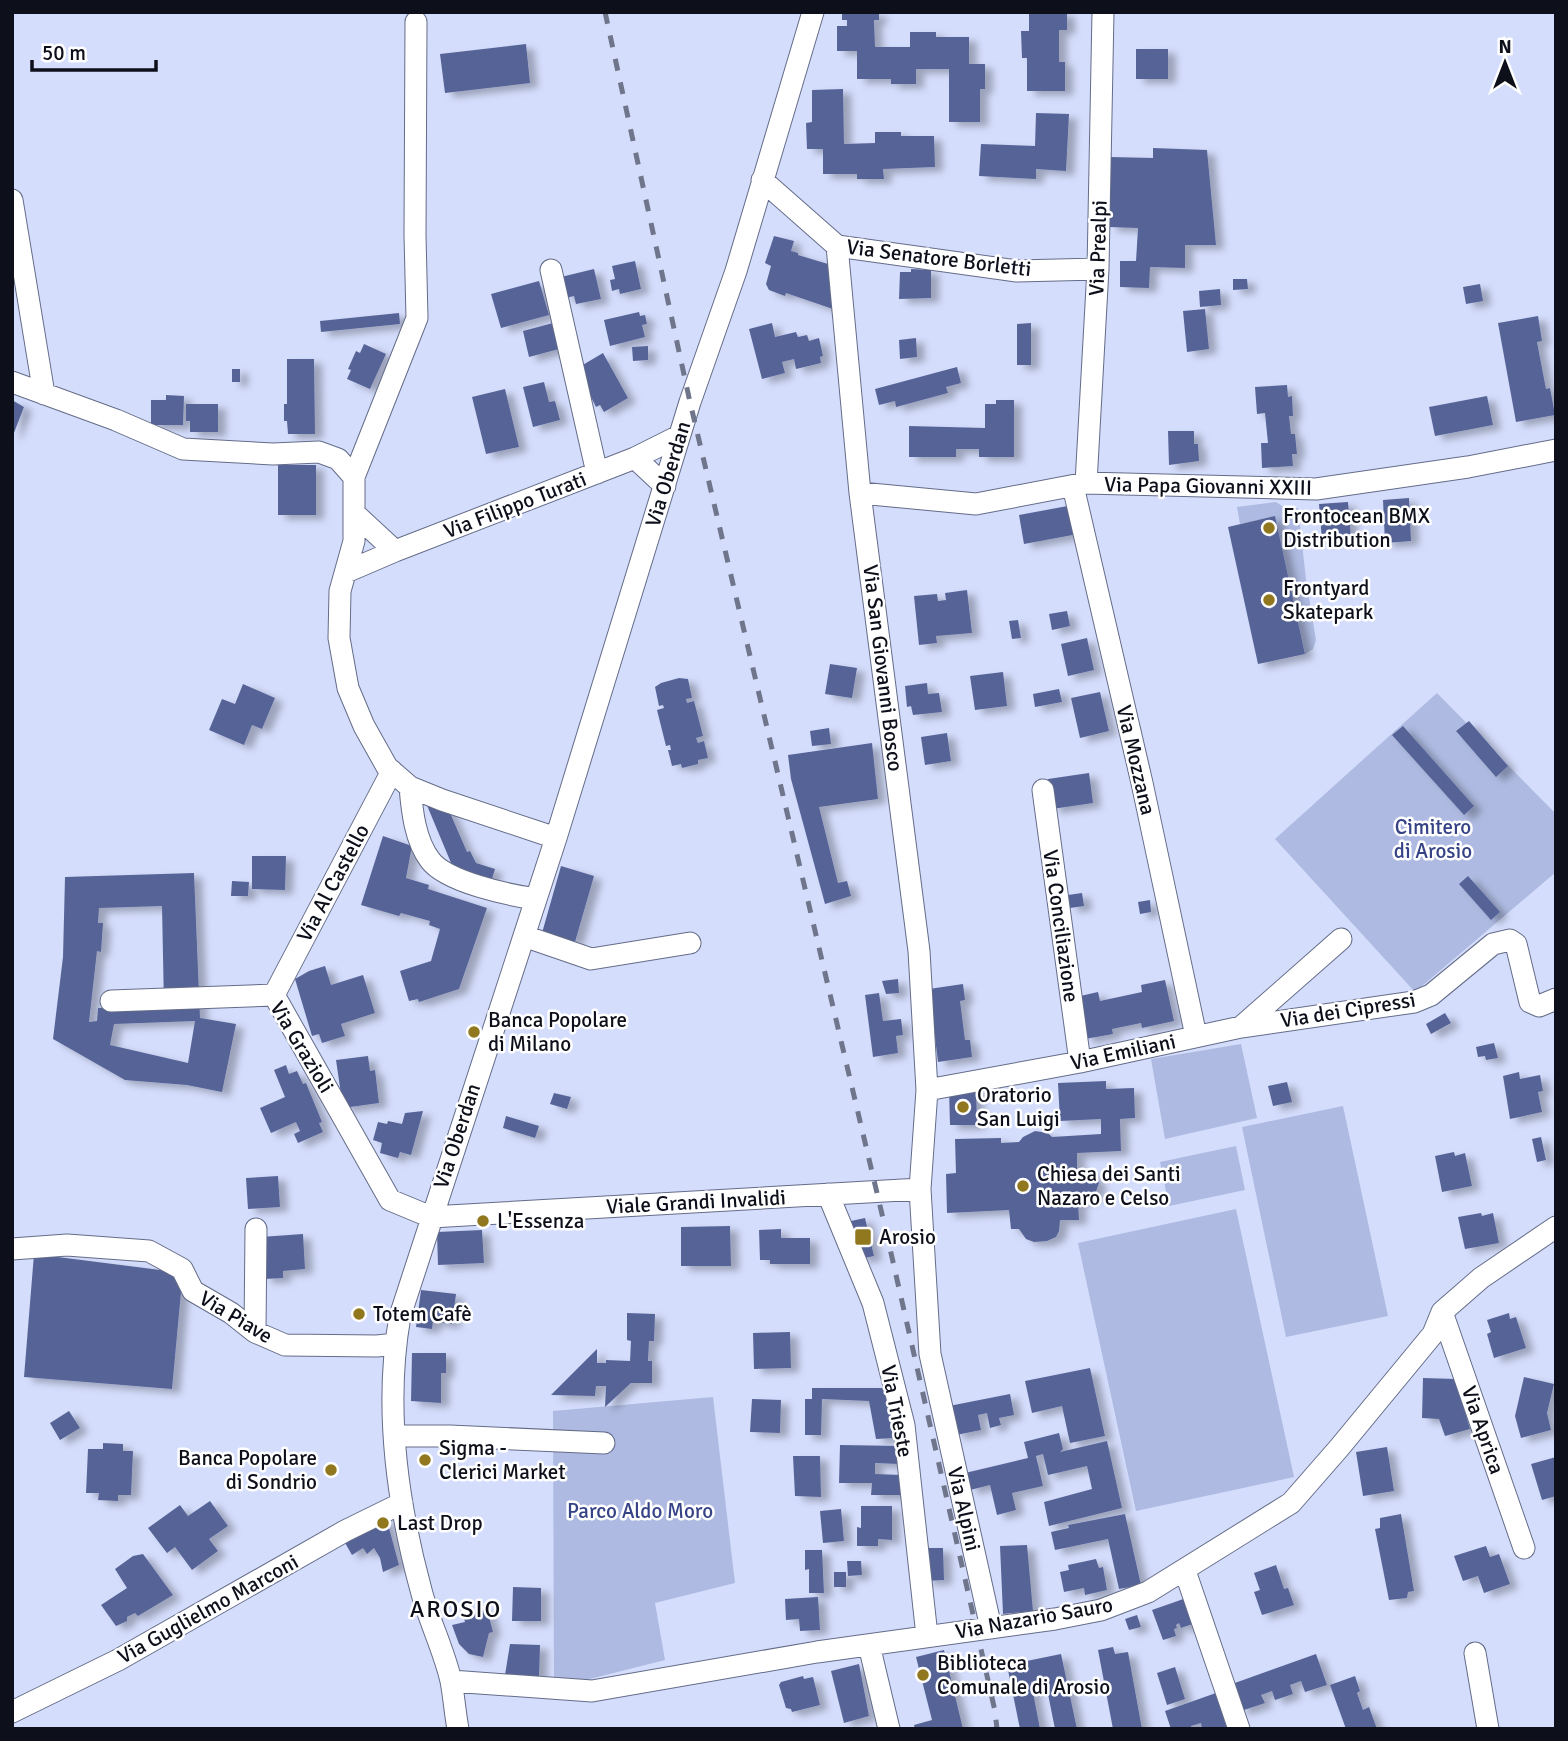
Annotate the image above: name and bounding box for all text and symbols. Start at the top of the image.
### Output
scale bar [32,28,156,72]
north arrow [1470,28,1540,98]
text: N [1498,35,1512,59]
text: 50 m [42,40,86,66]
street label: Via Prealpi [1083,200,1113,296]
street label: Via Senatore Borletti [845,234,1033,282]
street label: Via Oberdan [640,418,696,530]
street label: Via Filippo Turati [440,466,590,544]
street label: Via Papa Giovanni XXIII [1104,471,1312,501]
place label: Frontocean BMX Distribution [1283,503,1430,553]
marker: Frontocean BMX Distribution [1261,520,1277,536]
street label: Via San Giovanni Bosco [857,563,909,773]
place label: Frontyard Skatepark [1283,575,1374,625]
marker: Frontyard Skatepark [1261,592,1277,608]
street label: Via Mozzana [1111,702,1161,818]
park label: Cimitero di Arosio [1394,814,1472,864]
street label: Via Al Castello [291,820,375,946]
street label: Via Conciliazione [1037,848,1085,1004]
street label: Via dei Cipressi [1279,986,1417,1034]
street label: Via Grazioli [264,996,340,1098]
place label: Banca Popolare di Milano [488,1007,627,1057]
marker: Banca Popolare di Milano [466,1024,482,1040]
street label: Via Emiliani [1068,1028,1178,1076]
street label: Via Oberdan [428,1080,486,1192]
place label: Oratorio San Luigi [977,1082,1060,1132]
marker: Oratorio San Luigi [955,1099,971,1115]
place label: Chiesa dei Santi Nazaro e Celso [1037,1161,1181,1211]
marker: Chiesa dei Santi Nazaro e Celso [1015,1178,1031,1194]
street label: Viale Grandi Invalidi [605,1184,787,1220]
place label: L'Essenza [497,1208,584,1234]
marker: L'Essenza [475,1213,491,1229]
place label: Arosio [879,1224,936,1250]
marker: Arosio [853,1227,873,1247]
street label: Via Piave [195,1285,277,1349]
place label: Totem Cafè [373,1301,472,1327]
marker: Totem Cafè [351,1306,367,1322]
street label: Via Trieste [875,1363,919,1459]
street label: Via Aprica [1456,1383,1510,1477]
place label: Sigma - Clerici Market [439,1435,566,1485]
place label: Banca Popolare di Sondrio [178,1445,317,1495]
marker: Sigma - Clerici Market [417,1452,433,1468]
marker: Banca Popolare di Sondrio [323,1462,339,1478]
street label: Via Alpini [942,1464,986,1554]
park label: Parco Aldo Moro [567,1498,713,1524]
place label: Last Drop [397,1510,483,1536]
marker: Last Drop [375,1515,391,1531]
street label: Via Guglielmo Marconi [113,1549,303,1669]
street label: Via Nazario Sauro [953,1591,1115,1645]
district label: AROSIO [410,1594,502,1624]
place label: Biblioteca Comunale di Arosio [937,1650,1110,1700]
marker: Biblioteca Comunale di Arosio [915,1667,931,1683]

